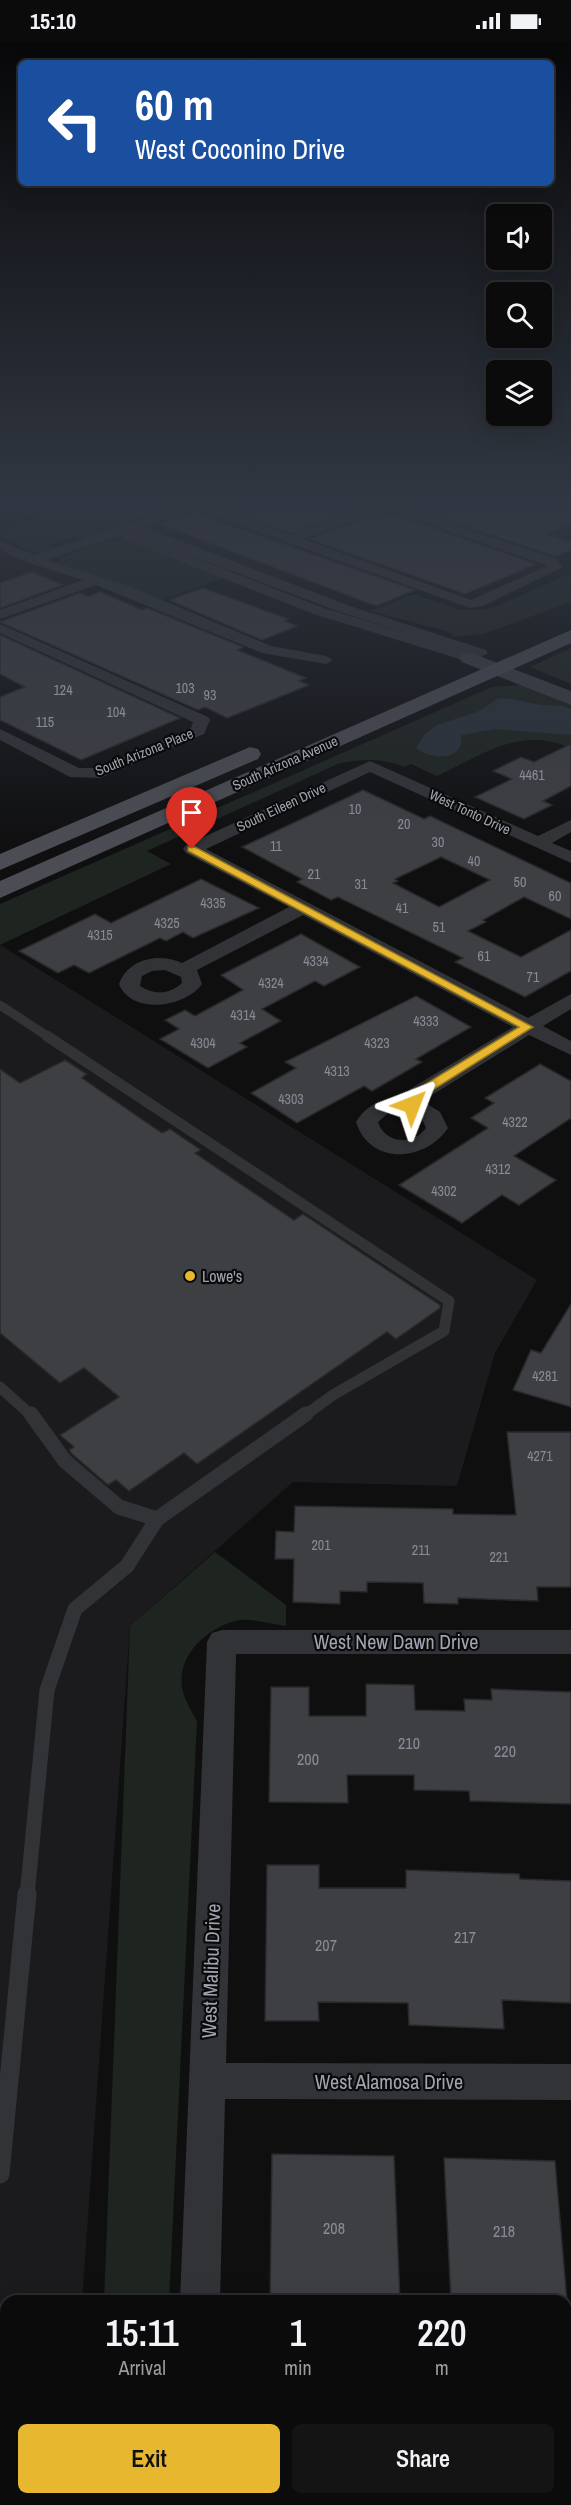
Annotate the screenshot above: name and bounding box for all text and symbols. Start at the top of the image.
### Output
text: 15:10 [30,6,76,36]
text: 60 m [135,77,214,133]
icon: left [36,84,114,162]
text: West Coconino Drive [135,131,345,167]
map controls [486,204,552,426]
button: sound [486,204,552,270]
button: search [486,282,552,348]
button: layers [486,360,552,426]
house number: 103 [175,679,195,697]
house number: 124 [53,681,73,699]
house number: 93 [204,686,216,704]
house number: 104 [106,703,126,721]
house number: 115 [36,713,54,731]
street label: South Arizona Place [92,724,196,780]
street label: South Arizona Avenue [230,732,340,794]
house number: 4461 [519,766,545,784]
street label: South Eileen Drive [234,778,328,836]
street label: West Tonto Drive [426,785,514,839]
pin [166,787,217,849]
icon: arrive [175,796,208,829]
house number: 10 [349,800,361,818]
house number: 20 [398,815,410,833]
house number: 30 [432,833,444,851]
house number: 11 [270,837,283,855]
house number: 40 [468,852,480,870]
house number: 21 [308,865,321,883]
house number: 50 [514,873,526,891]
house number: 31 [355,875,368,893]
house number: 60 [549,887,561,905]
house number: 4335 [200,894,226,912]
house number: 41 [396,899,409,917]
house number: 4325 [154,914,180,932]
house number: 51 [433,918,446,936]
house number: 4315 [87,926,113,944]
house number: 61 [478,947,491,965]
house number: 4334 [303,952,329,970]
house number: 71 [527,968,540,986]
house number: 4324 [258,974,284,992]
house number: 4314 [230,1006,256,1024]
house number: 4333 [413,1012,439,1030]
house number: 4304 [190,1034,216,1052]
house number: 4323 [364,1034,390,1052]
house number: 4313 [324,1062,350,1080]
position arrow [380,1073,444,1137]
house number: 4303 [278,1090,304,1108]
house number: 4322 [502,1113,528,1131]
house number: 4312 [485,1160,511,1178]
house number: 4302 [431,1182,457,1200]
place label: Lowe's [202,1265,242,1287]
marker: Lowe's [183,1269,197,1283]
house number: 4281 [532,1367,558,1385]
house number: 4271 [527,1447,553,1465]
house number: 201 [311,1536,331,1554]
house number: 211 [412,1541,431,1559]
house number: 221 [489,1548,509,1566]
street label: West New Dawn Drive [314,1628,478,1655]
house number: 210 [398,1732,420,1754]
house number: 220 [494,1740,516,1762]
house number: 200 [297,1748,319,1770]
street label: West Malibu Drive [195,1903,226,2039]
house number: 217 [454,1926,476,1948]
house number: 207 [315,1934,337,1956]
street label: West Alamosa Drive [315,2068,463,2095]
house number: 208 [323,2217,345,2239]
house number: 218 [493,2220,515,2242]
text: 15:11 [106,2309,179,2357]
text: 1 [290,2309,306,2357]
text: 220 [417,2309,466,2357]
text: Arrival [118,2354,166,2381]
text: min [284,2354,312,2381]
text: m [435,2354,449,2381]
button: Exit [18,2424,280,2493]
button: Share [292,2424,554,2493]

